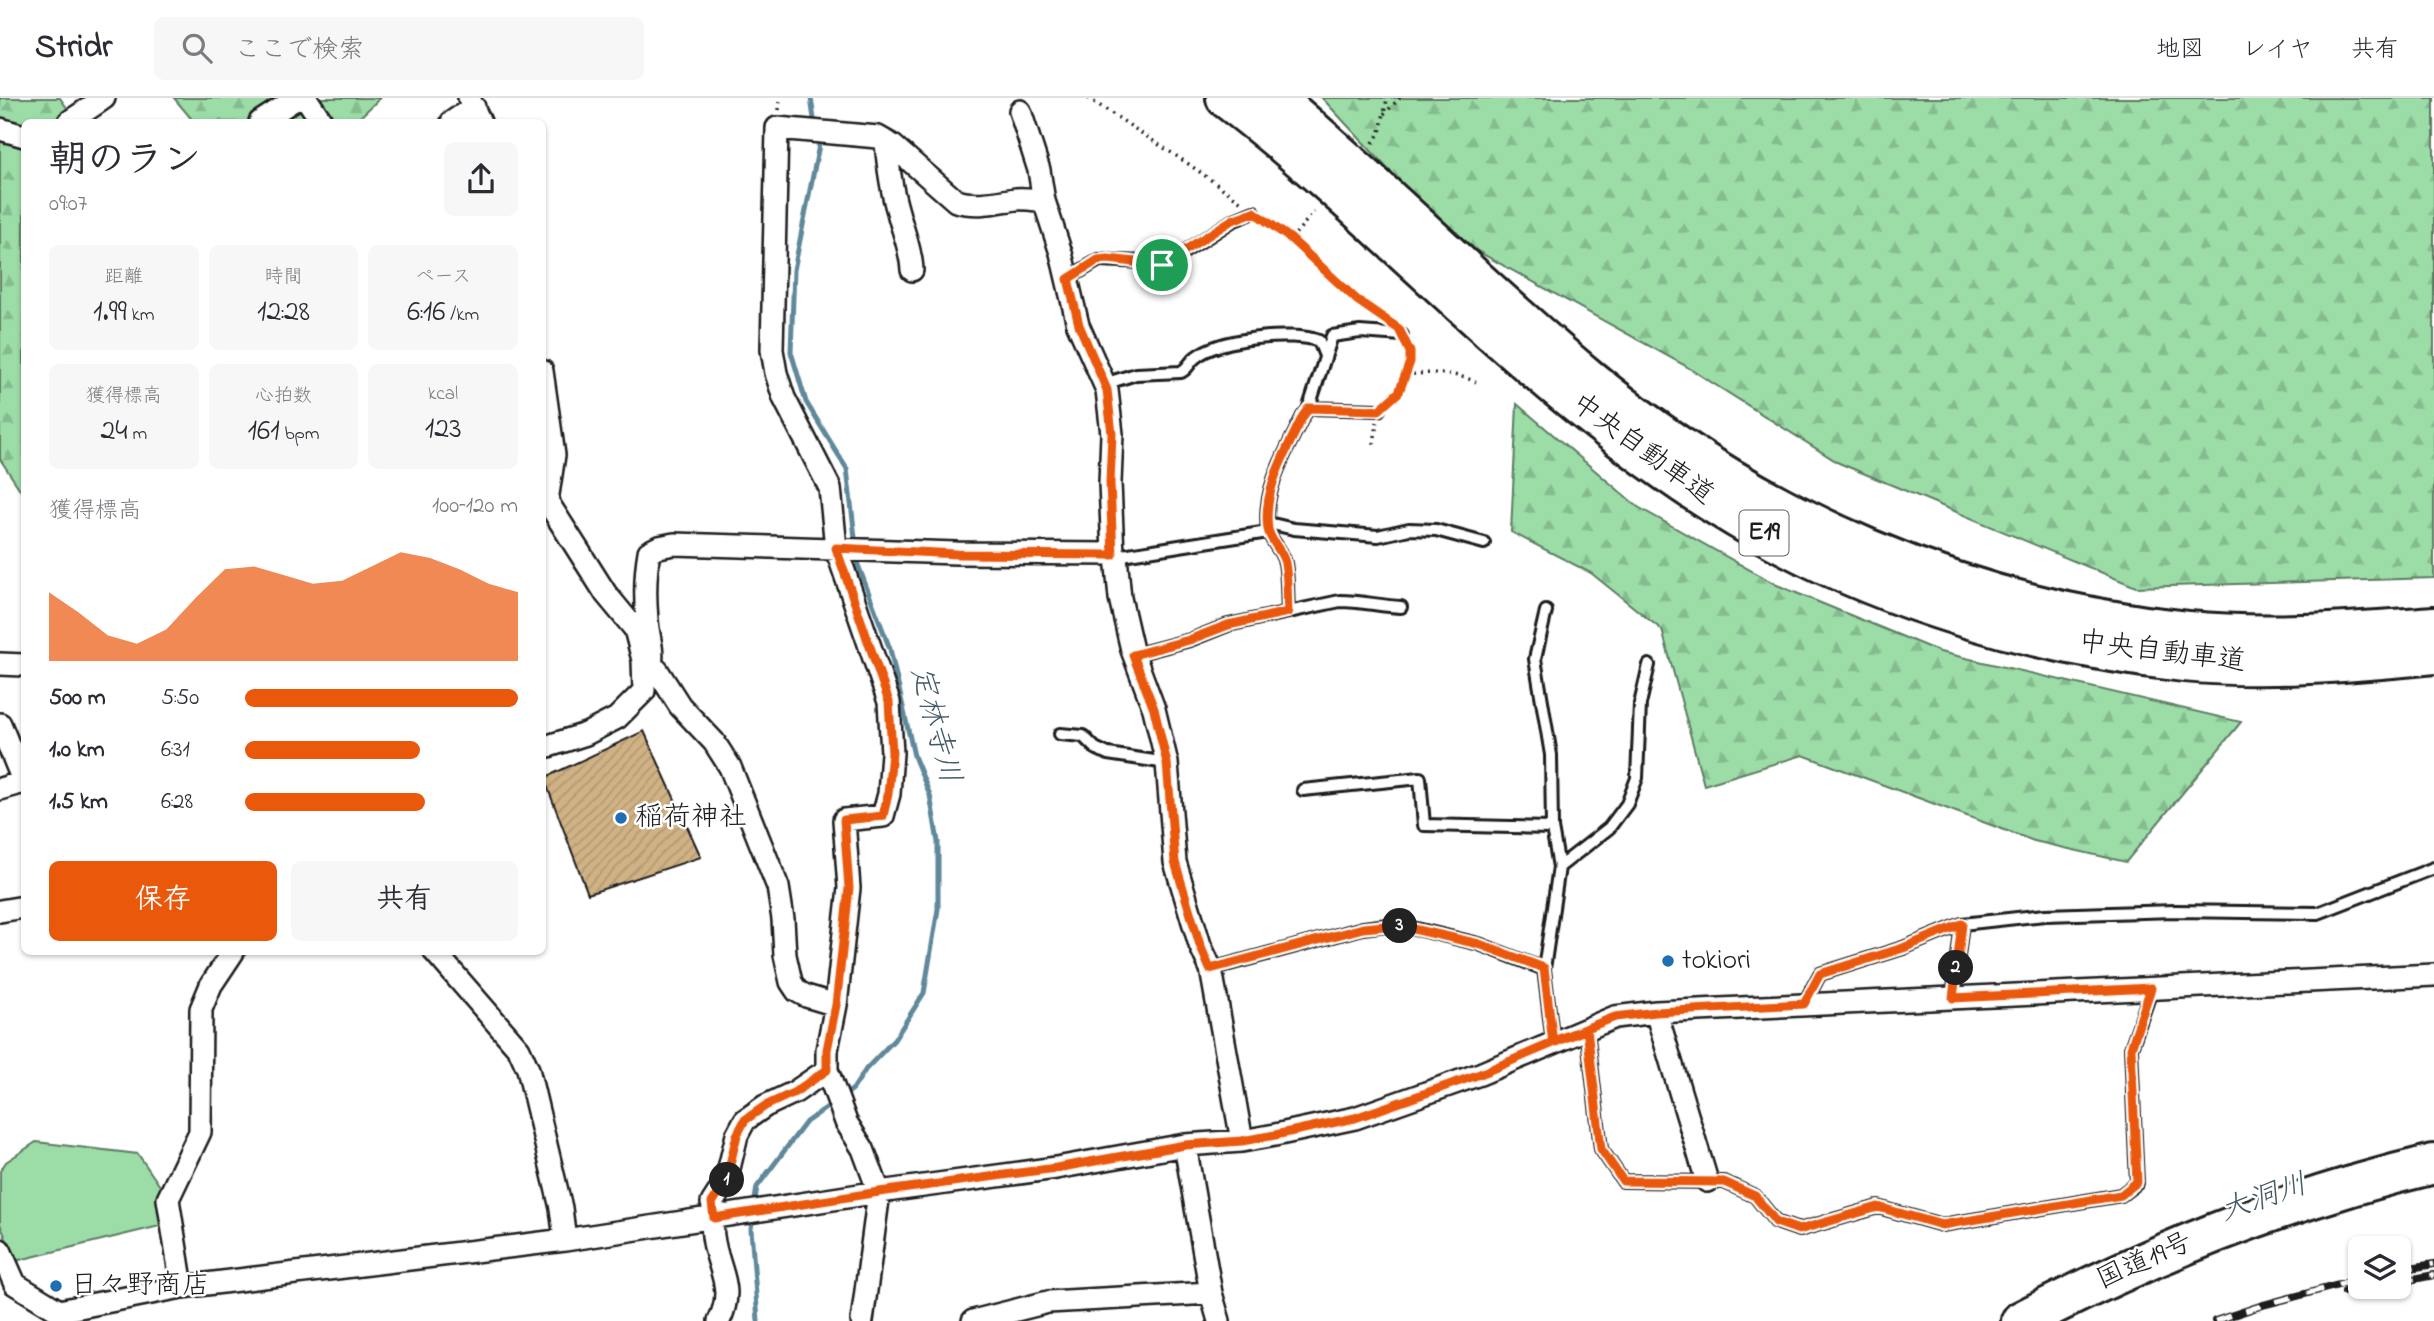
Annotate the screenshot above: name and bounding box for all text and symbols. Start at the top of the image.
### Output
search box [154,17,644,80]
text: Stridr [35,24,112,72]
icon: search [178,29,216,67]
text: ここで検索 [234,32,364,70]
text: 地図 [2156,33,2204,68]
text: レイヤ [2242,33,2313,68]
text: 共有 [2351,33,2399,68]
text: 朝のラン [49,134,201,190]
button: share [444,142,518,216]
text: 09:07 [49,188,87,221]
pin [1132,235,1192,295]
icon: arrive [1143,246,1181,284]
text: 距離 [105,264,143,291]
text: 時間 [264,264,303,291]
text: ペース [415,264,471,291]
text: 1.99 [93,291,127,335]
text: 12:28 [257,291,310,335]
text: 6:16 [407,291,446,335]
text: km [127,302,155,329]
text: /km [446,302,479,329]
text: kcal [428,381,458,408]
text: 獲得標高 [86,383,162,410]
text: 心拍数 [255,383,312,410]
street label: 中央自動車道 [1562,384,1722,516]
text: 123 [425,408,462,452]
text: 24 [100,410,128,454]
text: 161 [247,410,280,454]
text: m [128,421,147,448]
text: bpm [280,421,320,448]
text: 100–120 m [432,490,518,523]
text: 獲得標高 [49,495,141,528]
road number: E19 [1740,510,1788,556]
street label: 中央自動車道 [2076,622,2248,684]
water label: 定林寺川 [897,661,971,789]
text: 500 m [49,682,106,715]
text: 5:50 [161,682,199,715]
text: 1.0 km [49,734,105,767]
text: 6:31 [161,734,190,767]
text: 1.5 km [49,786,108,819]
text: 6:28 [161,786,193,819]
place label: 稲荷神社 [635,798,747,839]
marker: 稲荷神社 [613,810,629,826]
button: 保存 [49,861,277,941]
button: 共有 [291,861,518,941]
pin: 3 [1382,908,1418,944]
text: 3 [1396,912,1403,939]
place label: tokiori [1682,941,1751,982]
pin: 2 [1938,950,1974,986]
marker: tokiori [1660,953,1676,969]
text: 2 [1951,954,1960,981]
pin: 1 [710,1162,744,1198]
water label: 大洞川 [2214,1164,2314,1234]
text: 1 [723,1166,730,1193]
street label: 国道19号 [2090,1223,2200,1301]
map controls [2348,1236,2411,1299]
button: layers [2348,1236,2411,1299]
place label: 日々野商店 [70,1266,210,1307]
marker: 日々野商店 [48,1278,64,1294]

